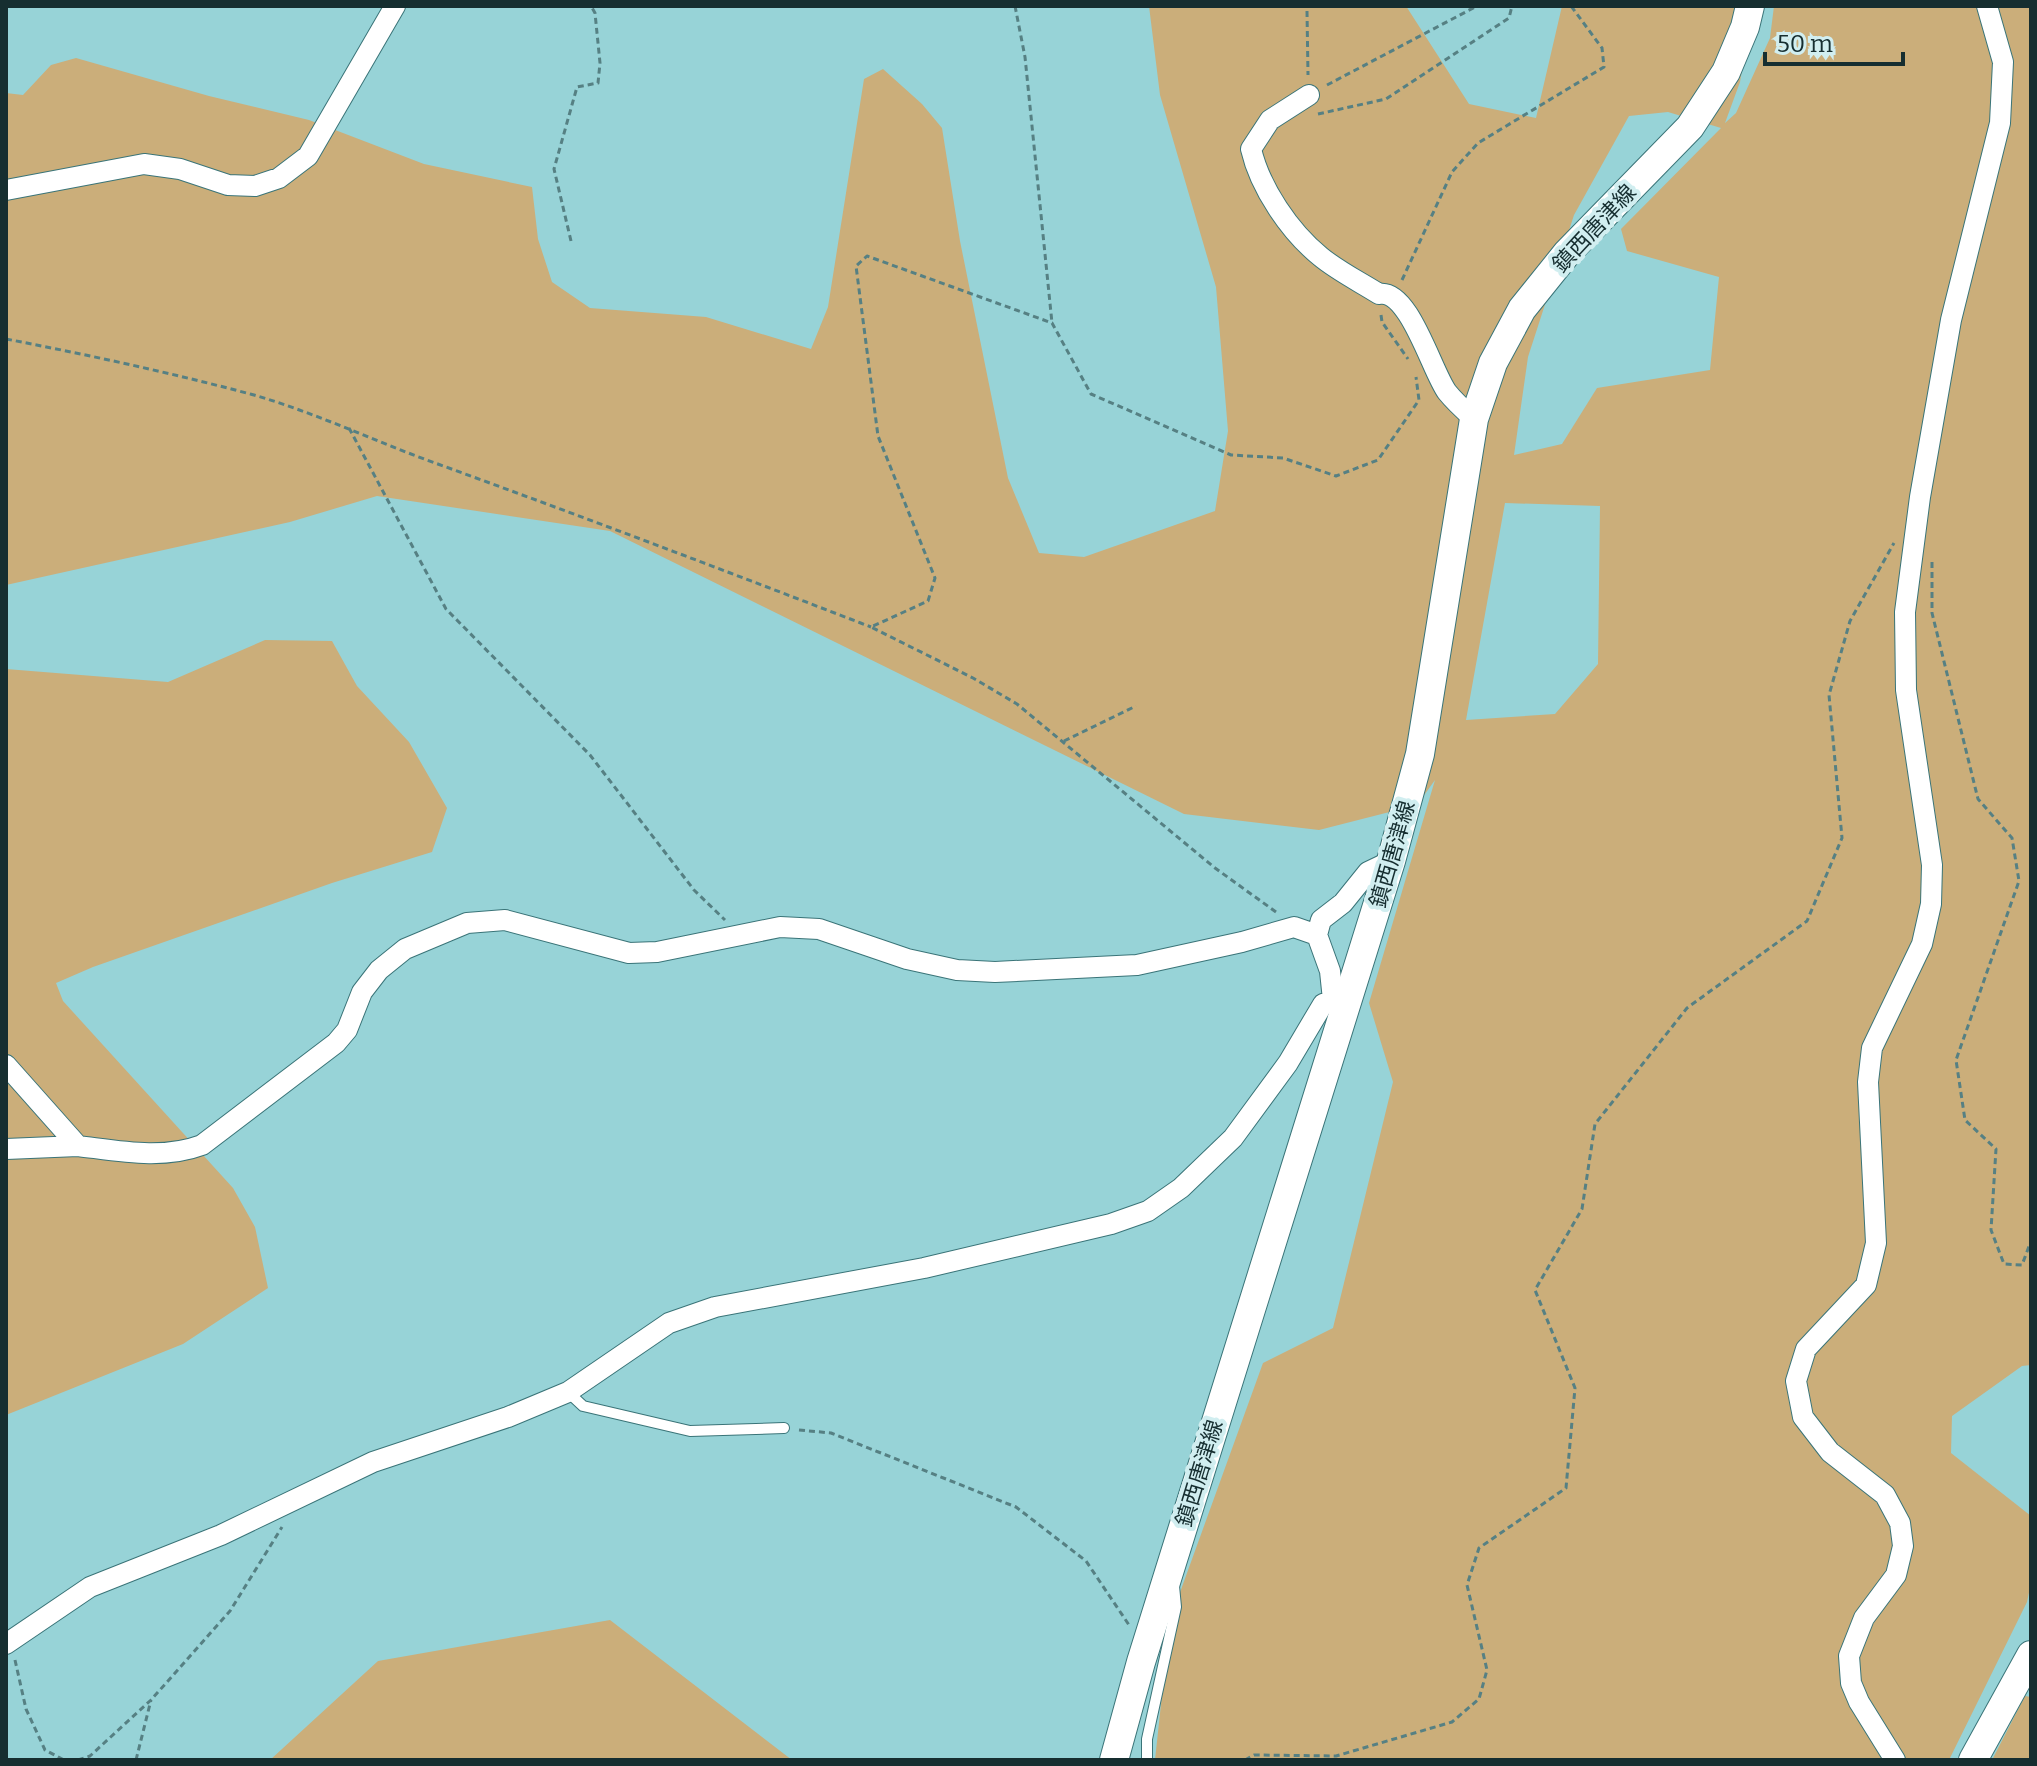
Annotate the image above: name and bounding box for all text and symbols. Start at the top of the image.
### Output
scale bar [1765,16,1903,66]
text: 50 m [1777,30,1833,58]
street label: 鎮西唐津線 [1547,179,1642,278]
street label: 鎮西唐津線 [1364,798,1421,911]
street label: 鎮西唐津線 [1170,1417,1228,1530]

